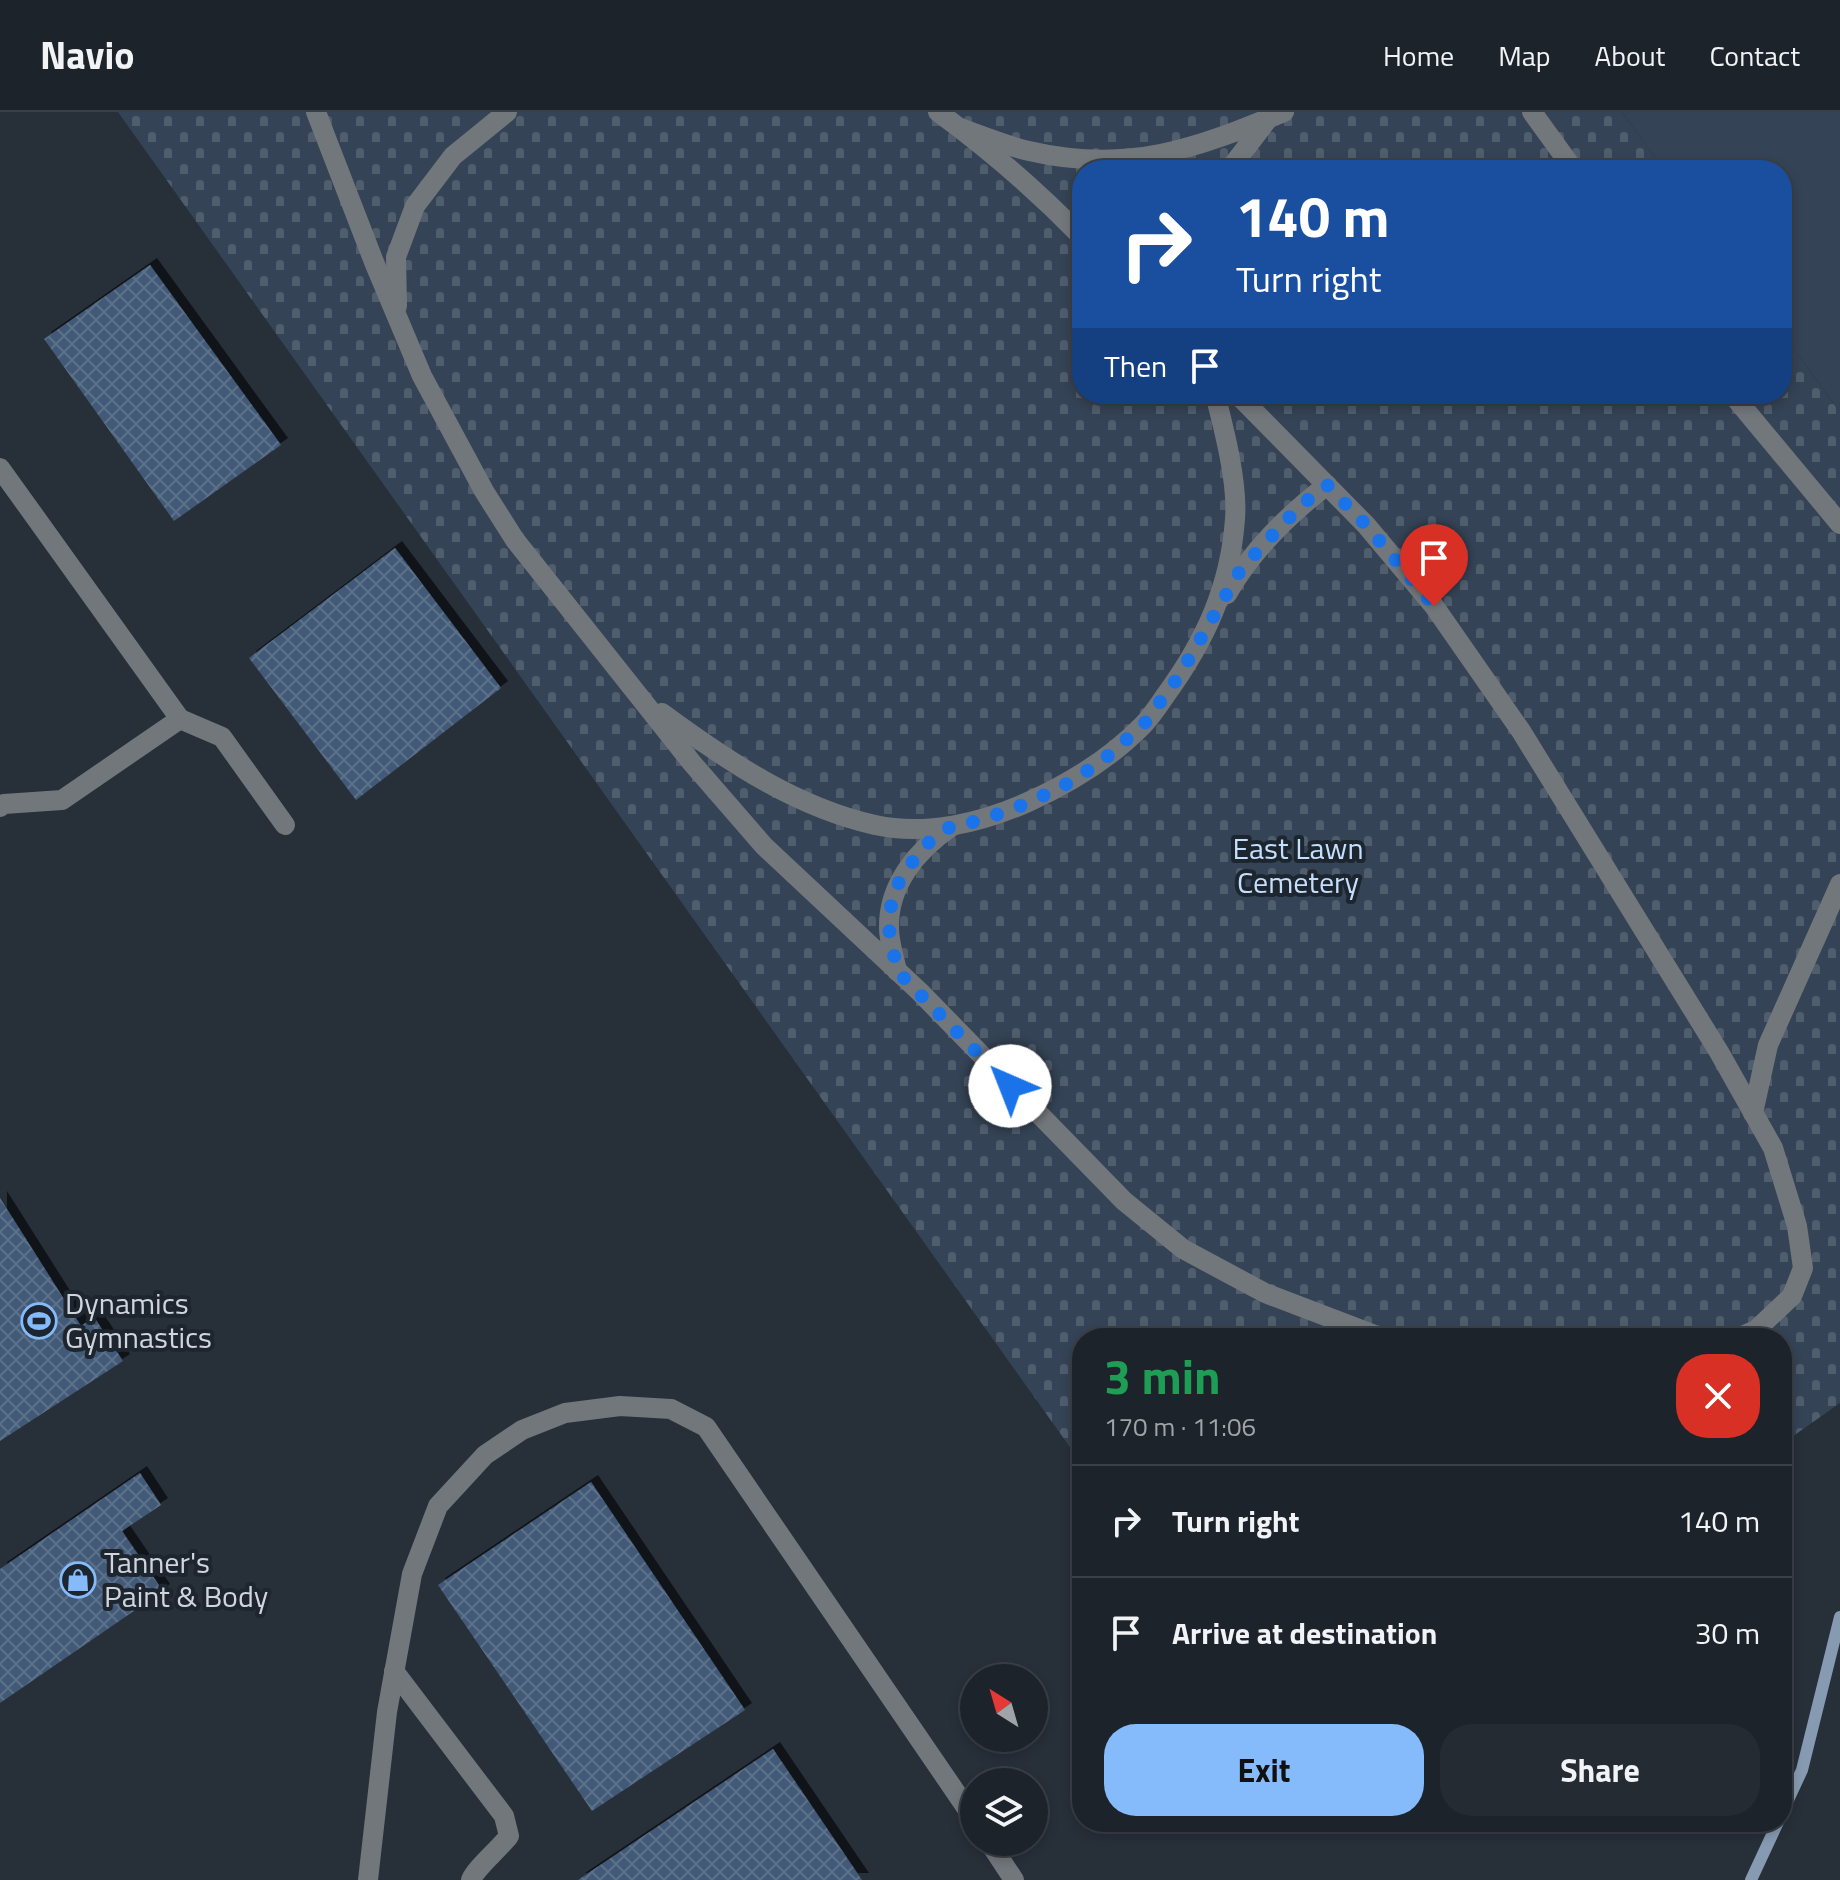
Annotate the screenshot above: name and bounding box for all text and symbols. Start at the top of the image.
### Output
text: Navio [40,26,134,84]
text: Home [1383,34,1454,77]
text: Map [1498,34,1551,77]
text: About [1595,34,1665,77]
text: Contact [1709,34,1800,77]
text: 140 m [1236,174,1389,259]
icon: right [1104,192,1208,296]
text: Turn right [1236,251,1381,306]
text: Then [1104,343,1167,389]
icon: arrive [1183,344,1227,388]
pin [1400,524,1468,606]
icon: arrive [1412,536,1456,580]
park label: East Lawn Cemetery [1232,825,1364,905]
position arrow [968,1044,1052,1128]
place label: Dynamics Gymnastics [65,1280,212,1360]
sports icon: Dynamics Gymnastics [20,1302,58,1340]
text: 3 min [1104,1340,1221,1413]
button: close [1676,1354,1760,1438]
text: 170 m · 11:06 [1104,1407,1256,1446]
text: Turn right [1172,1498,1300,1544]
text: 140 m [1678,1498,1760,1544]
icon: right [1104,1499,1148,1543]
place label: Tanner's Paint & Body [104,1539,268,1619]
shop icon: Tanner's Paint & Body [59,1561,97,1599]
text: Arrive at destination [1172,1610,1437,1656]
text: 30 m [1695,1610,1760,1656]
icon: arrive [1104,1611,1148,1655]
north arrow [960,1664,1048,1752]
map controls [960,1664,1048,1856]
button: Exit [1104,1724,1424,1816]
button: Share [1440,1724,1760,1816]
button: layers [960,1768,1048,1856]

